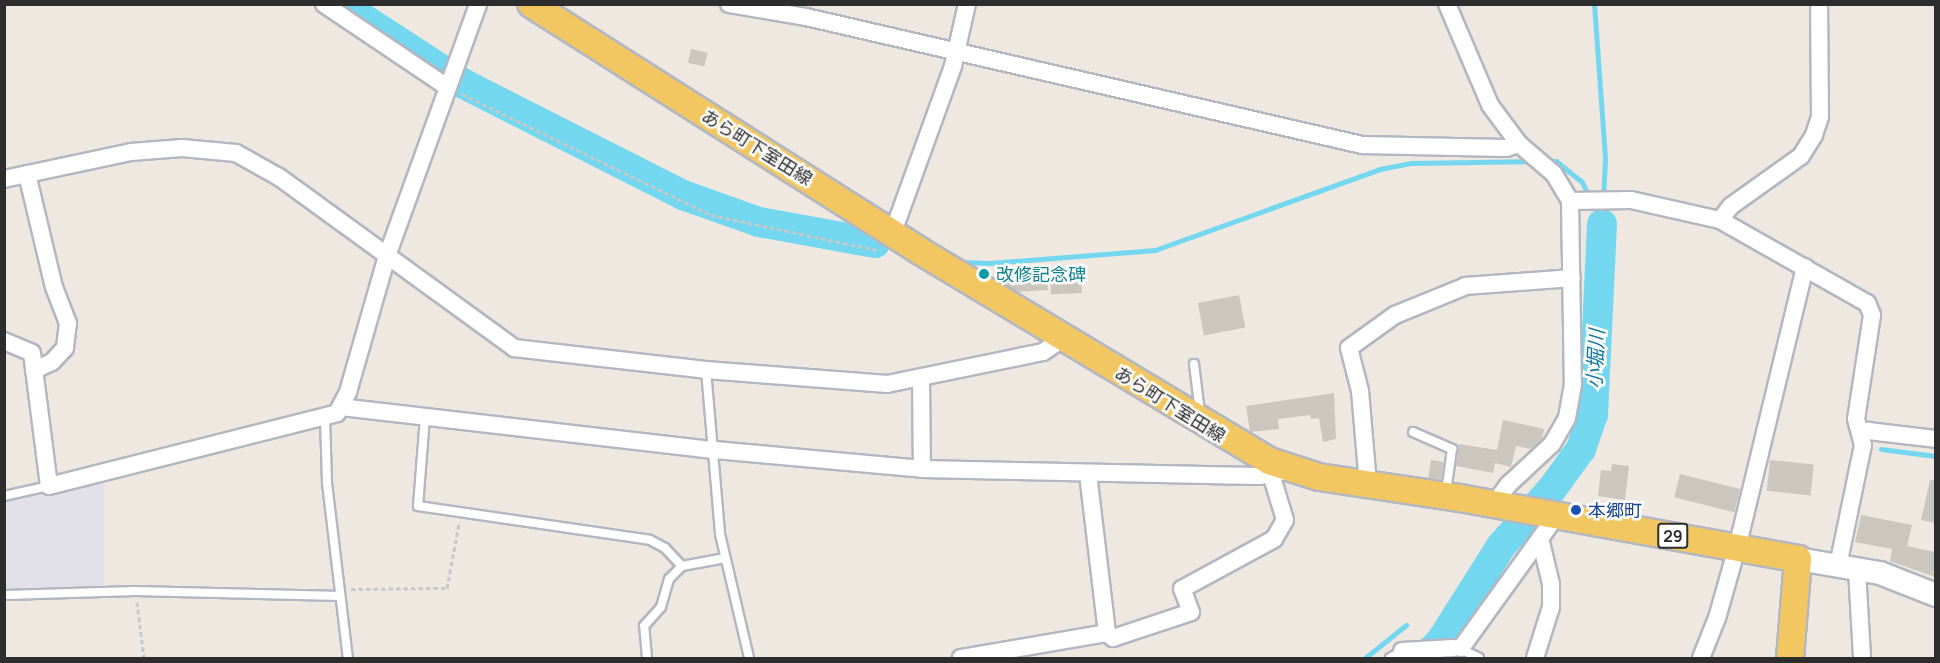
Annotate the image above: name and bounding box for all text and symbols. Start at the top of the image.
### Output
street label: あら町下室田線 [698,104,816,190]
place label: 改修記念碑 [996,263,1086,285]
marker: 改修記念碑 [977,267,991,281]
water label: 小堀川 [1581,328,1609,390]
street label: あら町下室田線 [1111,361,1229,447]
place label: 本郷町 [1588,499,1642,521]
marker: 本郷町 [1569,503,1583,517]
road number: 29 [1656,523,1690,549]

